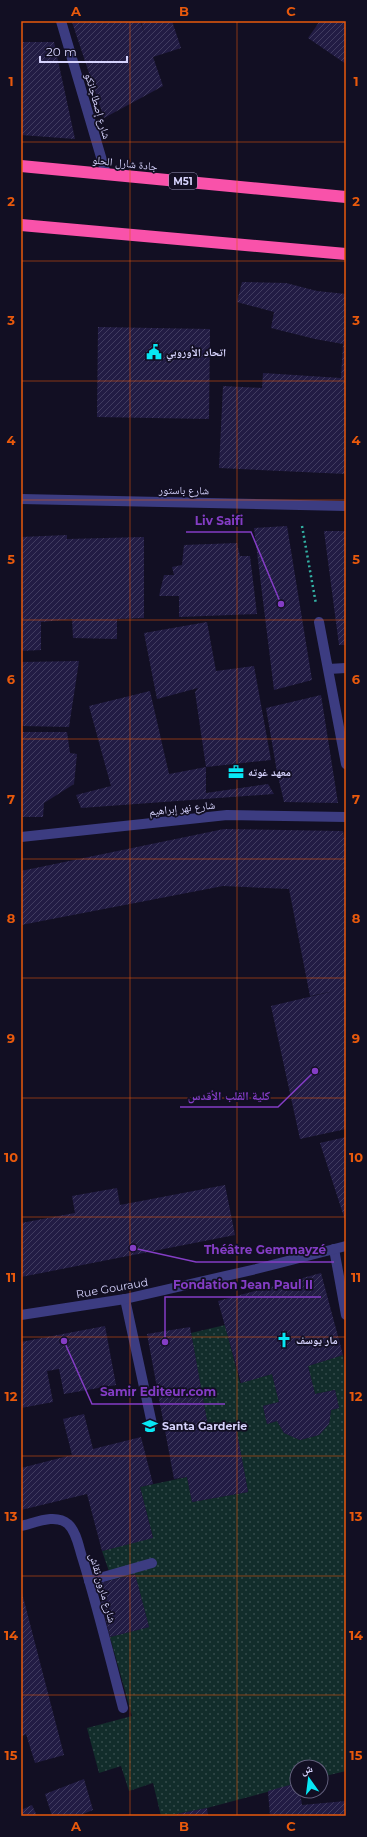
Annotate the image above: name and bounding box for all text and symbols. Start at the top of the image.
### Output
text: A [70,3,82,19]
text: B [179,3,189,19]
text: C [286,3,296,19]
scale bar [40,38,127,64]
text: 20 m [46,44,77,59]
street label: شارع إصطاجانكو [81,72,114,141]
text: 1 [8,73,14,89]
text: 1 [353,73,359,89]
street label: جادة شارل الحلو [92,153,158,173]
road number: M51 [169,173,197,189]
text: 2 [7,193,15,209]
text: 2 [352,193,360,209]
text: 3 [6,312,15,328]
text: 3 [351,312,360,328]
public building icon: اتحاد الأوروبي [145,343,163,361]
place label: اتحاد الأوروبي [166,345,226,361]
text: 4 [7,432,16,448]
text: 4 [352,432,361,448]
street label: شارع باستور [158,483,209,497]
callout: Liv Saifi [186,508,251,532]
text: Liv Saifi [195,513,243,528]
text: 5 [7,551,15,567]
text: 5 [352,551,360,567]
text: 6 [7,671,16,687]
text: 6 [352,671,361,687]
office icon: معهد غوته [227,763,245,781]
place label: معهد غوته [248,765,291,779]
text: 7 [7,791,15,807]
text: 7 [352,791,360,807]
street label: شارع نهر إبراهيم [148,798,216,819]
text: 8 [7,910,16,926]
text: 8 [352,910,361,926]
text: 9 [7,1030,15,1046]
text: 9 [352,1030,360,1046]
callout: كلية القلب الأقدس [180,1083,278,1107]
text: كلية القلب الأقدس [188,1088,271,1104]
text: 10 [4,1149,18,1165]
text: 10 [349,1149,363,1165]
callout: Théâtre Gemmayzé [196,1238,334,1262]
text: Théâtre Gemmayzé [204,1242,327,1257]
text: 11 [6,1269,16,1285]
text: 11 [351,1269,361,1285]
callout: Fondation Jean Paul II [165,1273,321,1297]
street label: Rue Gouraud [75,1275,149,1301]
text: Fondation Jean Paul II [173,1277,313,1292]
church icon: مار يوسف [275,1331,293,1349]
place label: مار يوسف [296,1333,338,1347]
callout: Samir Editeur.com [92,1380,225,1404]
text: Samir Editeur.com [100,1384,216,1399]
text: 12 [5,1388,18,1404]
text: 12 [350,1388,363,1404]
school or university icon: Santa Garderie [141,1417,159,1435]
place label: Santa Garderie [162,1419,247,1433]
text: 13 [5,1508,18,1524]
text: 13 [350,1508,363,1524]
street label: شارع مارون نقاش [86,1552,120,1624]
text: 14 [4,1627,18,1643]
text: 14 [349,1627,363,1643]
text: 15 [5,1747,18,1763]
text: 15 [350,1747,363,1763]
north arrow [289,1759,329,1799]
text: ش [299,1761,314,1778]
text: A [70,1818,82,1834]
text: B [179,1818,189,1834]
text: C [286,1818,296,1834]

